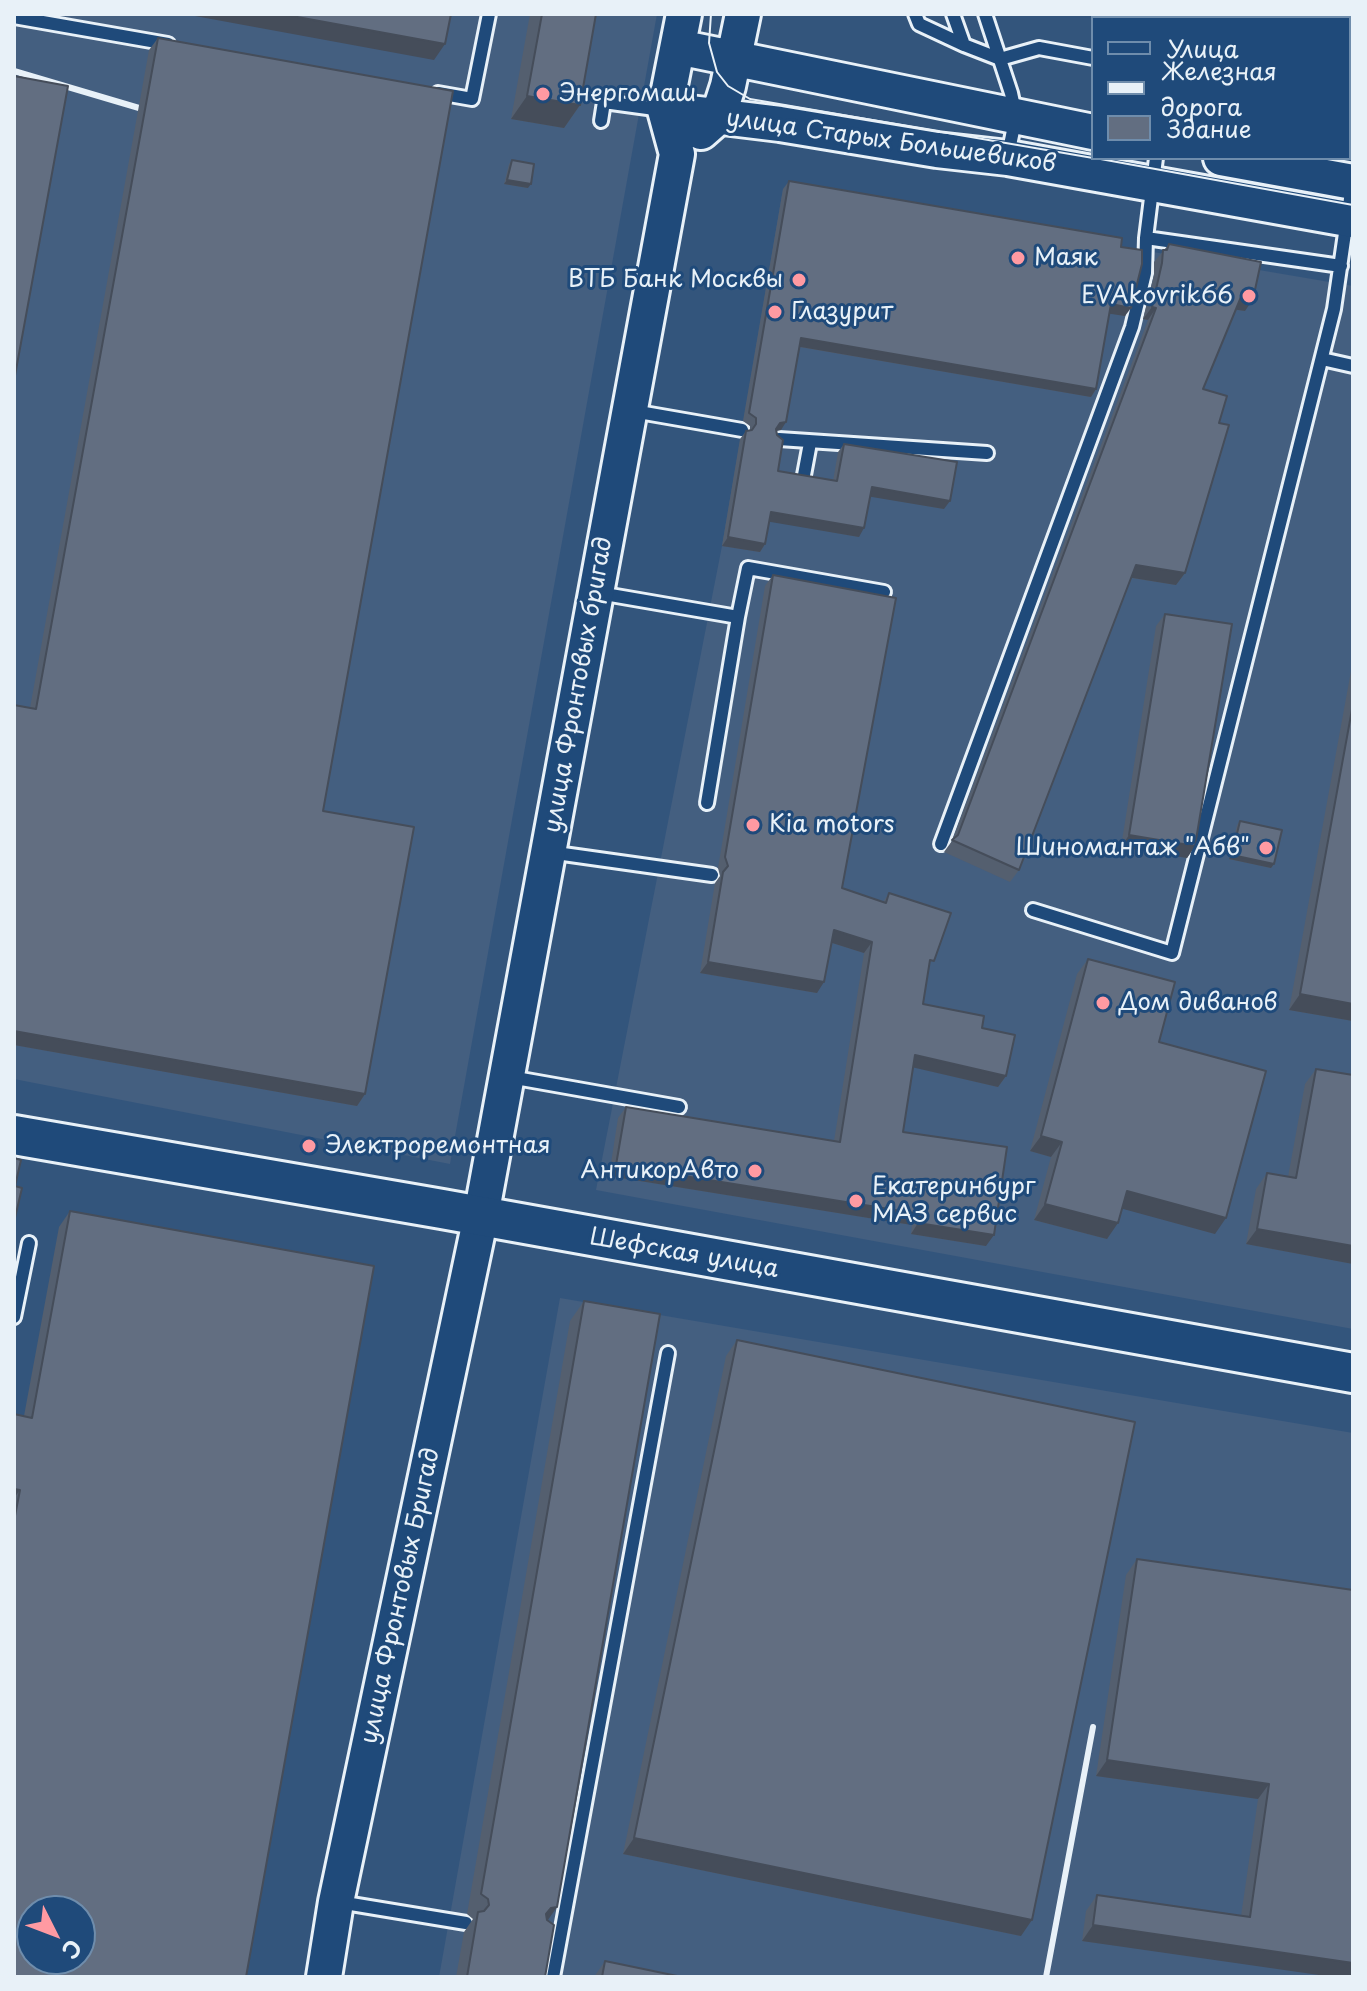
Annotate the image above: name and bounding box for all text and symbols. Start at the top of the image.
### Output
legend [1091,16,1351,160]
text: Улица [1167,30,1239,66]
text: Железная дорога [1161,52,1277,124]
place label: Энергомаш [559,80,696,108]
marker: Энергомаш [534,85,552,103]
street label: улица Старых Большевиков [724,105,1058,179]
text: Здание [1167,110,1252,146]
place label: Маяк [1034,244,1098,272]
marker: Маяк [1009,249,1027,267]
place label: ВТБ Банк Москвы [568,266,783,294]
marker: ВТБ Банк Москвы [790,271,808,289]
place label: EVAkovrik66 [1081,282,1233,310]
marker: EVAkovrik66 [1240,287,1258,305]
place label: Глазурит [791,298,893,326]
marker: Глазурит [766,303,784,321]
street label: улица Фронтовых бригад [539,535,619,835]
place label: Kia motors [769,811,895,839]
marker: Kia motors [744,816,762,834]
place label: Шиномантаж "Абв" [1015,834,1250,862]
marker: Шиномантаж "Абв" [1257,839,1275,857]
place label: Дом диванов [1119,989,1278,1017]
marker: Дом диванов [1094,994,1112,1012]
place label: Электроремонтная [325,1132,551,1160]
marker: Электроремонтная [300,1137,318,1155]
place label: АнтикорАвто [580,1157,739,1185]
marker: АнтикорАвто [746,1162,764,1180]
place label: Екатеринбург МАЗ сервис [872,1173,1035,1229]
marker: Екатеринбург МАЗ сервис [847,1192,865,1210]
street label: Шефская улица [587,1223,781,1285]
street label: улица Фронтовых Бригад [356,1445,446,1747]
north arrow [16,1895,96,1975]
text: С [55,1933,91,1967]

